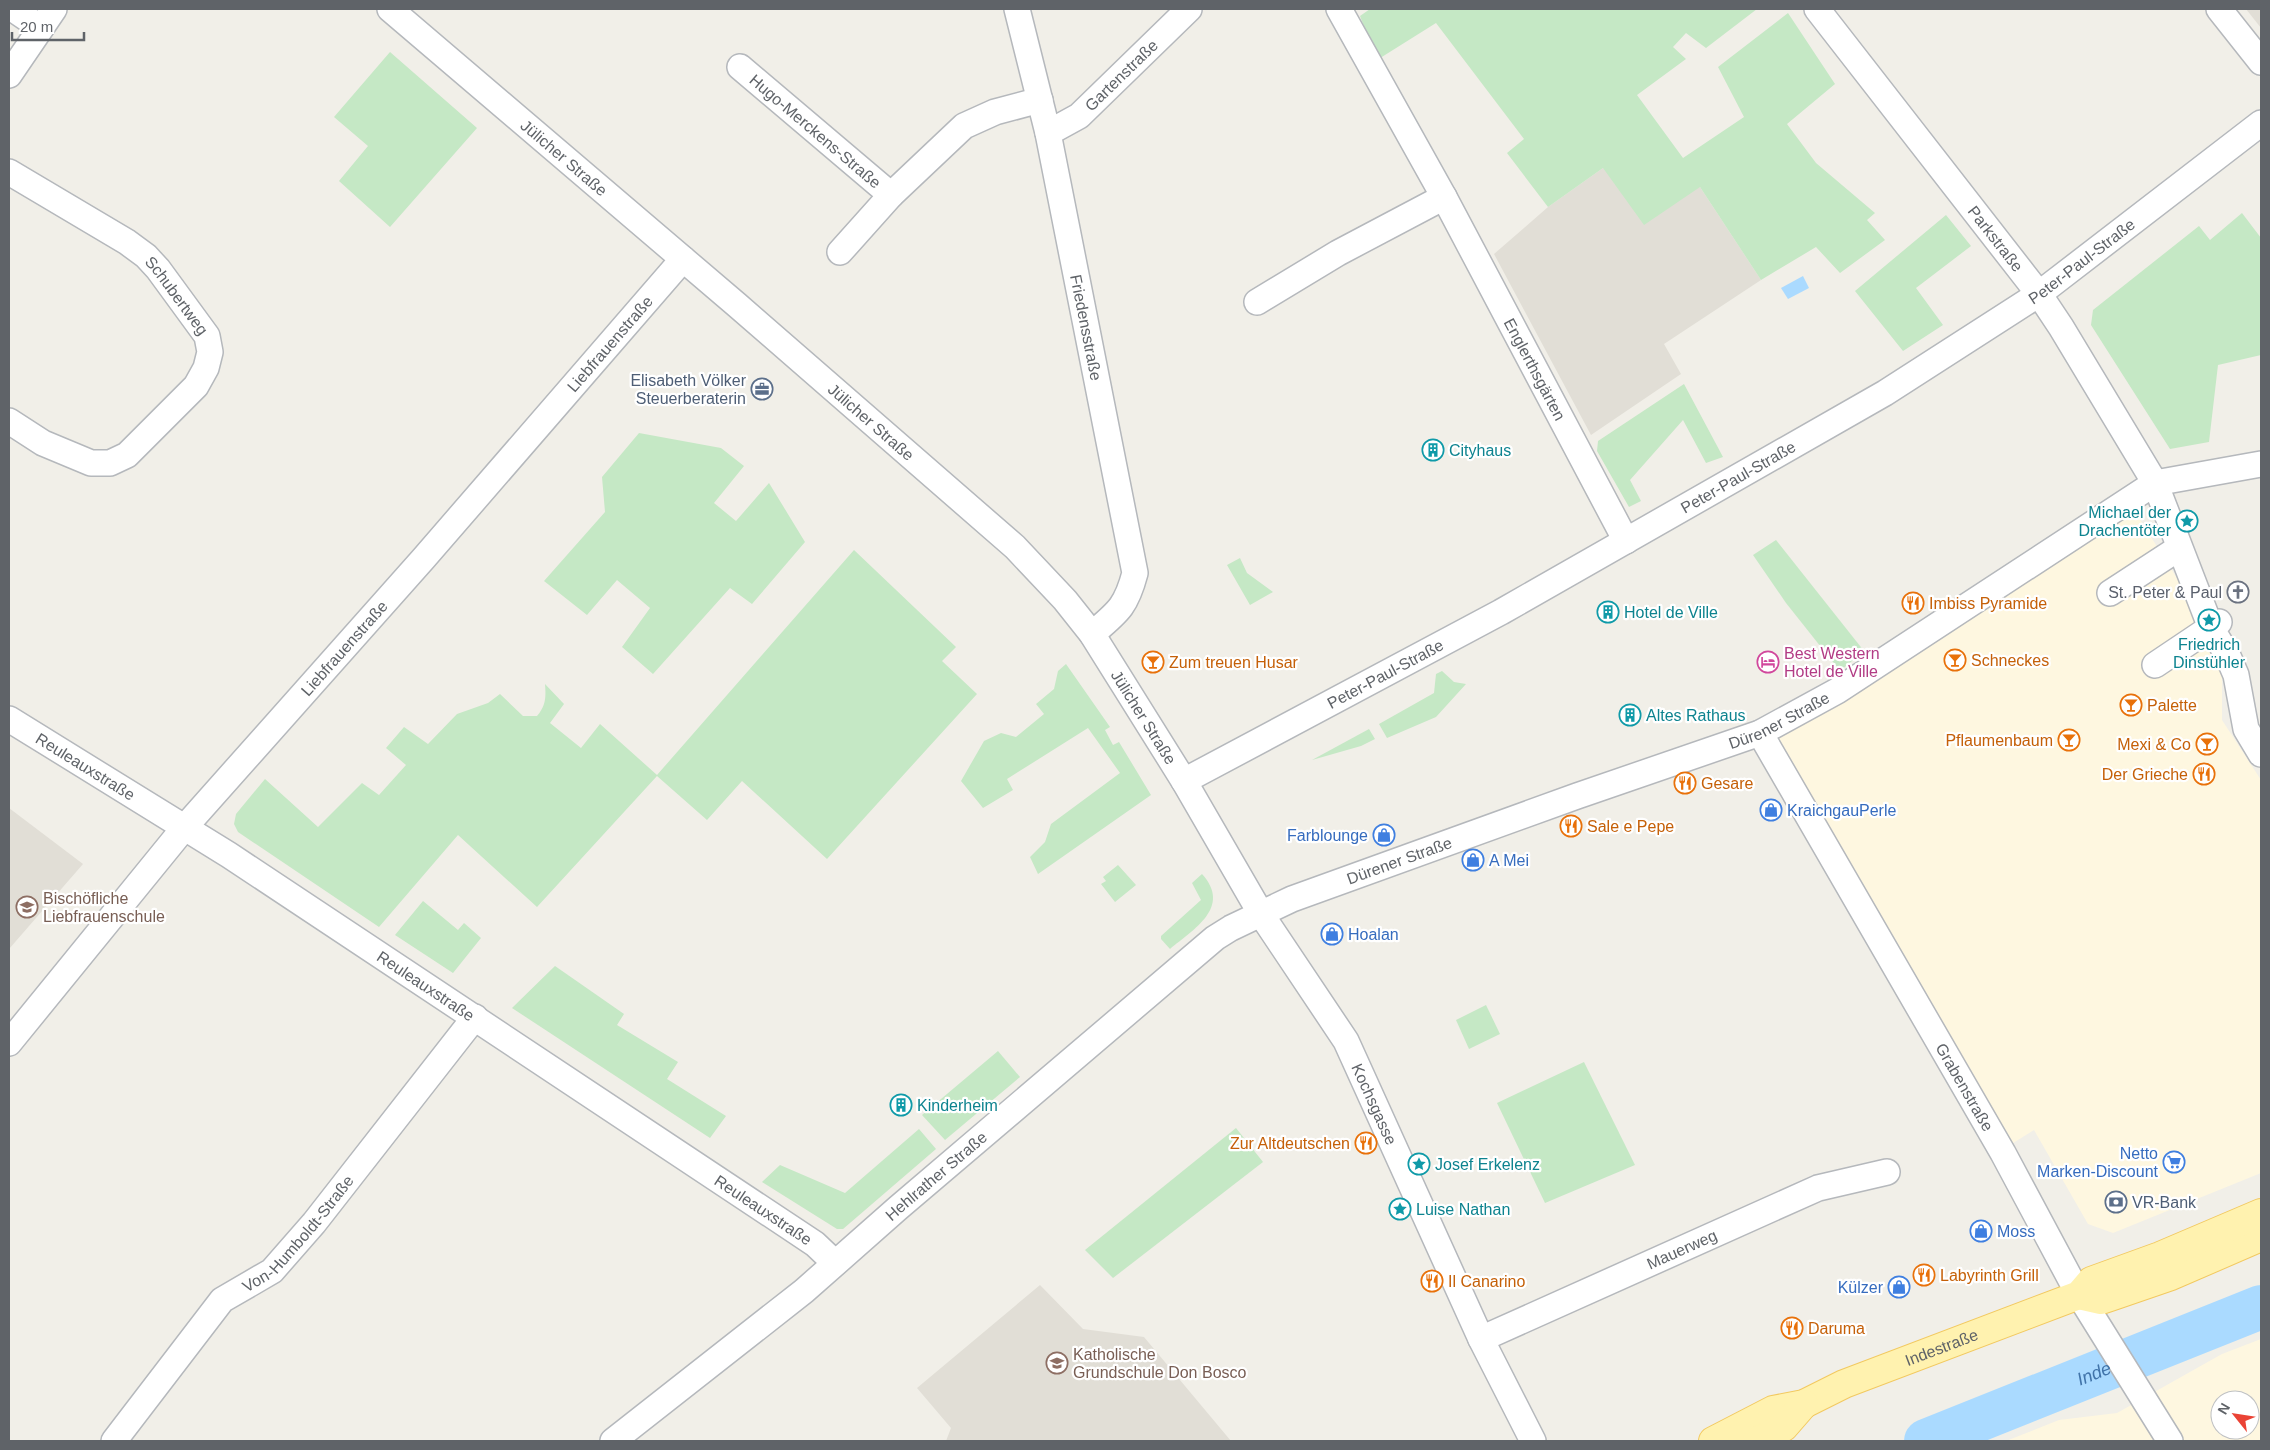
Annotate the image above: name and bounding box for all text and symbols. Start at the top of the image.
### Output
scale bar [12,10,85,42]
text: 20 m [20,18,53,35]
street label: Gartenstraße [1081,36,1161,114]
street label: Hugo-Merckens-Straße [747,71,885,191]
street label: Jülicher Straße [518,116,611,199]
street label: Parkstraße [1965,202,2027,275]
street label: Peter-Paul-Straße [2025,215,2138,307]
street label: Schubertweg [142,253,212,338]
street label: Friedensstraße [1068,273,1105,382]
street label: Liebfrauenstraße [564,292,656,395]
street label: Englerthsgärten [1501,315,1569,423]
place label: Elisabeth Völker Steuerberaterin [630,372,747,407]
office icon: Elisabeth Völker Steuerberaterin [750,377,774,401]
street label: Jülicher Straße [825,380,917,464]
street label: Peter-Paul-Straße [1678,437,1798,516]
building icon: Cityhaus [1421,438,1445,462]
place label: Cityhaus [1449,442,1511,459]
place label: Michael der Drachentöter [2079,504,2172,539]
place icon: Michael der Drachentöter [2175,509,2199,533]
church icon: St. Peter & Paul [2226,580,2250,604]
place label: St. Peter & Paul [2108,584,2222,601]
restaurant icon: Imbiss Pyramide [1901,591,1925,615]
place label: Imbiss Pyramide [1929,595,2047,612]
street label: Liebfrauenstraße [297,597,391,699]
building icon: Hotel de Ville [1596,600,1620,624]
place label: Hotel de Ville [1624,604,1718,621]
place icon: Friedrich Dinstühler [2197,608,2221,632]
street label: Peter-Paul-Straße [1324,636,1446,712]
place label: Friedrich Dinstühler [2173,636,2246,671]
place label: Best Western Hotel de Ville [1784,645,1880,680]
bar icon: Schneckes [1943,648,1967,672]
bar icon: Zum treuen Husar [1141,650,1165,674]
hotel icon: Best Western Hotel de Ville [1756,650,1780,674]
place label: Schneckes [1971,652,2049,669]
place label: Zum treuen Husar [1169,654,1299,671]
street label: Jülicher Straße [1108,667,1180,767]
street label: Dürener Straße [1726,688,1832,752]
bar icon: Palette [2119,693,2143,717]
place label: Palette [2147,697,2197,714]
building icon: Altes Rathaus [1618,703,1642,727]
place label: Altes Rathaus [1646,707,1746,724]
bar icon: Pflaumenbaum [2057,728,2081,752]
street label: Reuleauxstraße [33,729,138,803]
place label: Pflaumenbaum [1945,732,2053,749]
bar icon: Mexi & Co [2195,732,2219,756]
place label: Mexi & Co [2117,736,2191,753]
restaurant icon: Der Grieche [2192,762,2216,786]
place label: Der Grieche [2102,766,2188,783]
restaurant icon: Gesare [1673,771,1697,795]
place label: Gesare [1701,775,1754,792]
shop icon: KraichgauPerle [1759,798,1783,822]
place label: KraichgauPerle [1787,802,1897,819]
restaurant icon: Sale e Pepe [1559,814,1583,838]
place label: Sale e Pepe [1587,818,1674,835]
shop icon: Farblounge [1372,823,1396,847]
place label: Farblounge [1287,827,1368,844]
street label: Dürener Straße [1344,833,1454,887]
shop icon: A Mei [1461,848,1485,872]
place label: A Mei [1489,852,1529,869]
place label: Bischöfliche Liebfrauenschule [43,890,165,925]
school or university icon: Bischöfliche Liebfrauenschule [15,895,39,919]
shop icon: Hoalan [1320,922,1344,946]
place label: Hoalan [1348,926,1399,943]
street label: Reuleauxstraße [374,947,478,1024]
street label: Grabenstraße [1933,1040,1997,1134]
street label: Kochsgasse [1349,1061,1400,1147]
building icon: Kinderheim [889,1093,913,1117]
place label: Kinderheim [917,1097,998,1114]
street label: Hehlrather Straße [882,1128,990,1224]
restaurant icon: Zur Altdeutschen [1354,1131,1378,1155]
place label: Zur Altdeutschen [1230,1135,1350,1152]
place label: Netto Marken-Discount [2037,1145,2159,1180]
supermarket icon: Netto Marken-Discount [2162,1150,2186,1174]
place icon: Josef Erkelenz [1407,1152,1431,1176]
place label: Josef Erkelenz [1435,1156,1540,1173]
street label: Reuleauxstraße [712,1171,815,1248]
street label: Von-Humboldt-Straße [239,1172,357,1295]
bank icon: VR-Bank [2104,1190,2128,1214]
place label: VR-Bank [2132,1194,2197,1211]
place icon: Luise Nathan [1388,1197,1412,1221]
place label: Luise Nathan [1416,1201,1510,1218]
shop icon: Moss [1969,1219,1993,1243]
place label: Moss [1997,1223,2035,1240]
street label: Mauerweg [1644,1226,1719,1272]
restaurant icon: Labyrinth Grill [1912,1263,1936,1287]
place label: Labyrinth Grill [1940,1267,2039,1284]
restaurant icon: Il Canarino [1420,1269,1444,1293]
place label: Il Canarino [1448,1273,1525,1290]
shop icon: Külzer [1887,1275,1911,1299]
place label: Külzer [1838,1279,1884,1296]
restaurant icon: Daruma [1780,1316,1804,1340]
place label: Daruma [1808,1320,1865,1337]
street label: Indestraße [1903,1326,1980,1369]
place label: Katholische Grundschule Don Bosco [1073,1346,1247,1381]
school or university icon: Katholische Grundschule Don Bosco [1045,1351,1069,1375]
water label: Inde [2074,1358,2114,1390]
north arrow [2210,1390,2260,1440]
text: N [2214,1400,2233,1417]

